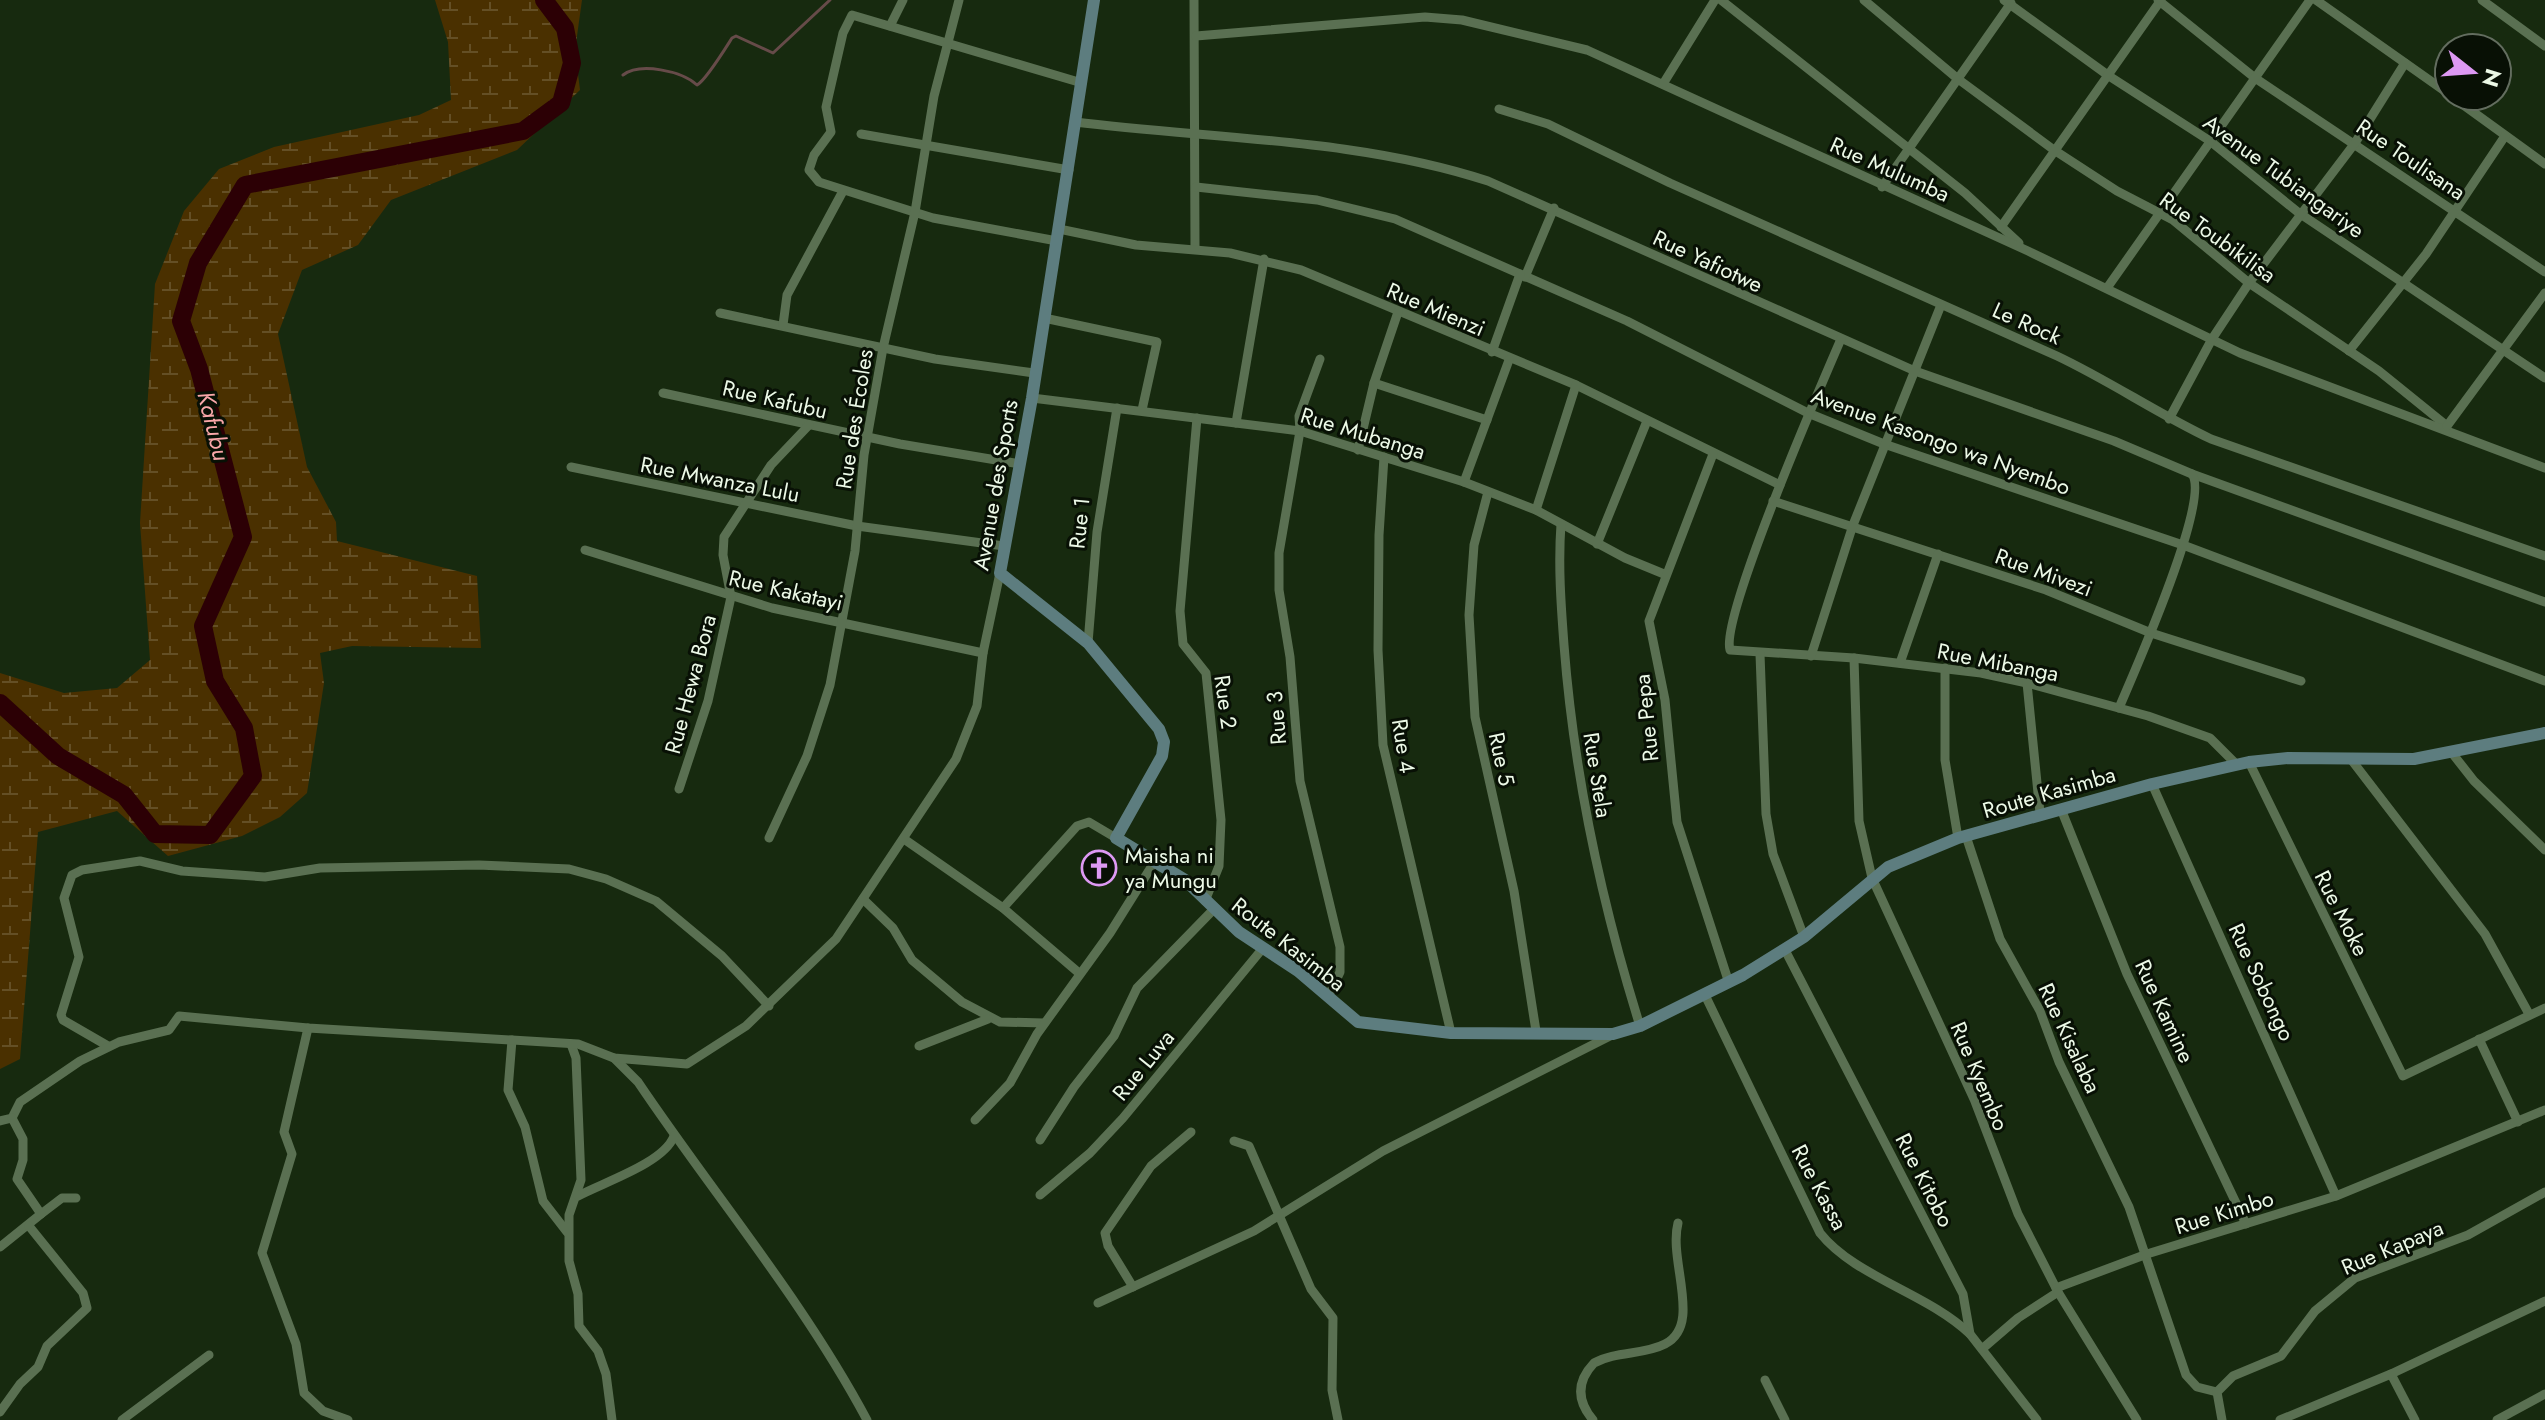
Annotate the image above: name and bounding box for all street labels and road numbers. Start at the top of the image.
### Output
street label: Avenue Tubiangariye [2197,106,2371,246]
street label: Rue Toulisana [2350,111,2472,207]
street label: Rue Mulumba [1825,128,1955,210]
street label: Rue Toubikilisa [2153,184,2283,290]
street label: Rue Yafiotwe [1648,222,1768,300]
street label: Rue Mienzi [1382,274,1490,344]
street label: Le Rock [1987,294,2067,352]
street label: Rue des Écoles [827,347,881,491]
street label: Rue Kafubu [719,371,831,427]
street label: Avenue Kasongo wa Nyembo [1807,379,2075,503]
street label: Avenue des Sports [964,397,1026,573]
street label: Rue Mubanga [1297,399,1429,467]
street label: Rue Mwanza Lulu [638,448,802,510]
street label: Rue 1 [1060,496,1098,550]
street label: Rue Mivezi [1991,540,2097,604]
street label: Rue Kakatayi [726,561,846,619]
street label: Rue Hewa Bora [656,611,724,757]
street label: Rue Mibanga [1935,635,2061,689]
street label: Rue 2 [1206,673,1246,731]
street label: Rue Pepa [1626,673,1666,763]
street label: Rue 3 [1258,690,1294,746]
street label: Rue 4 [1384,717,1424,776]
street label: Rue 5 [1481,729,1523,789]
street label: Rue Stela [1575,730,1621,820]
street label: Route Kasimba [1979,758,2119,826]
street label: Rue Moke [2307,865,2377,961]
street label: Route Kasimba [1225,889,1353,999]
street label: Rue Sobongo [2221,918,2303,1046]
street label: Rue Kamine [2127,954,2203,1068]
street label: Rue Kisalaba [2031,978,2109,1098]
street label: Rue Kyembo [1943,1017,2017,1135]
street label: Rue Luva [1104,1023,1182,1107]
street label: Rue Kitobo [1888,1127,1962,1233]
street label: Rue Kassa [1784,1138,1856,1236]
street label: Rue Kimbo [2171,1182,2277,1242]
street label: Rue Kapaya [2336,1211,2448,1283]

